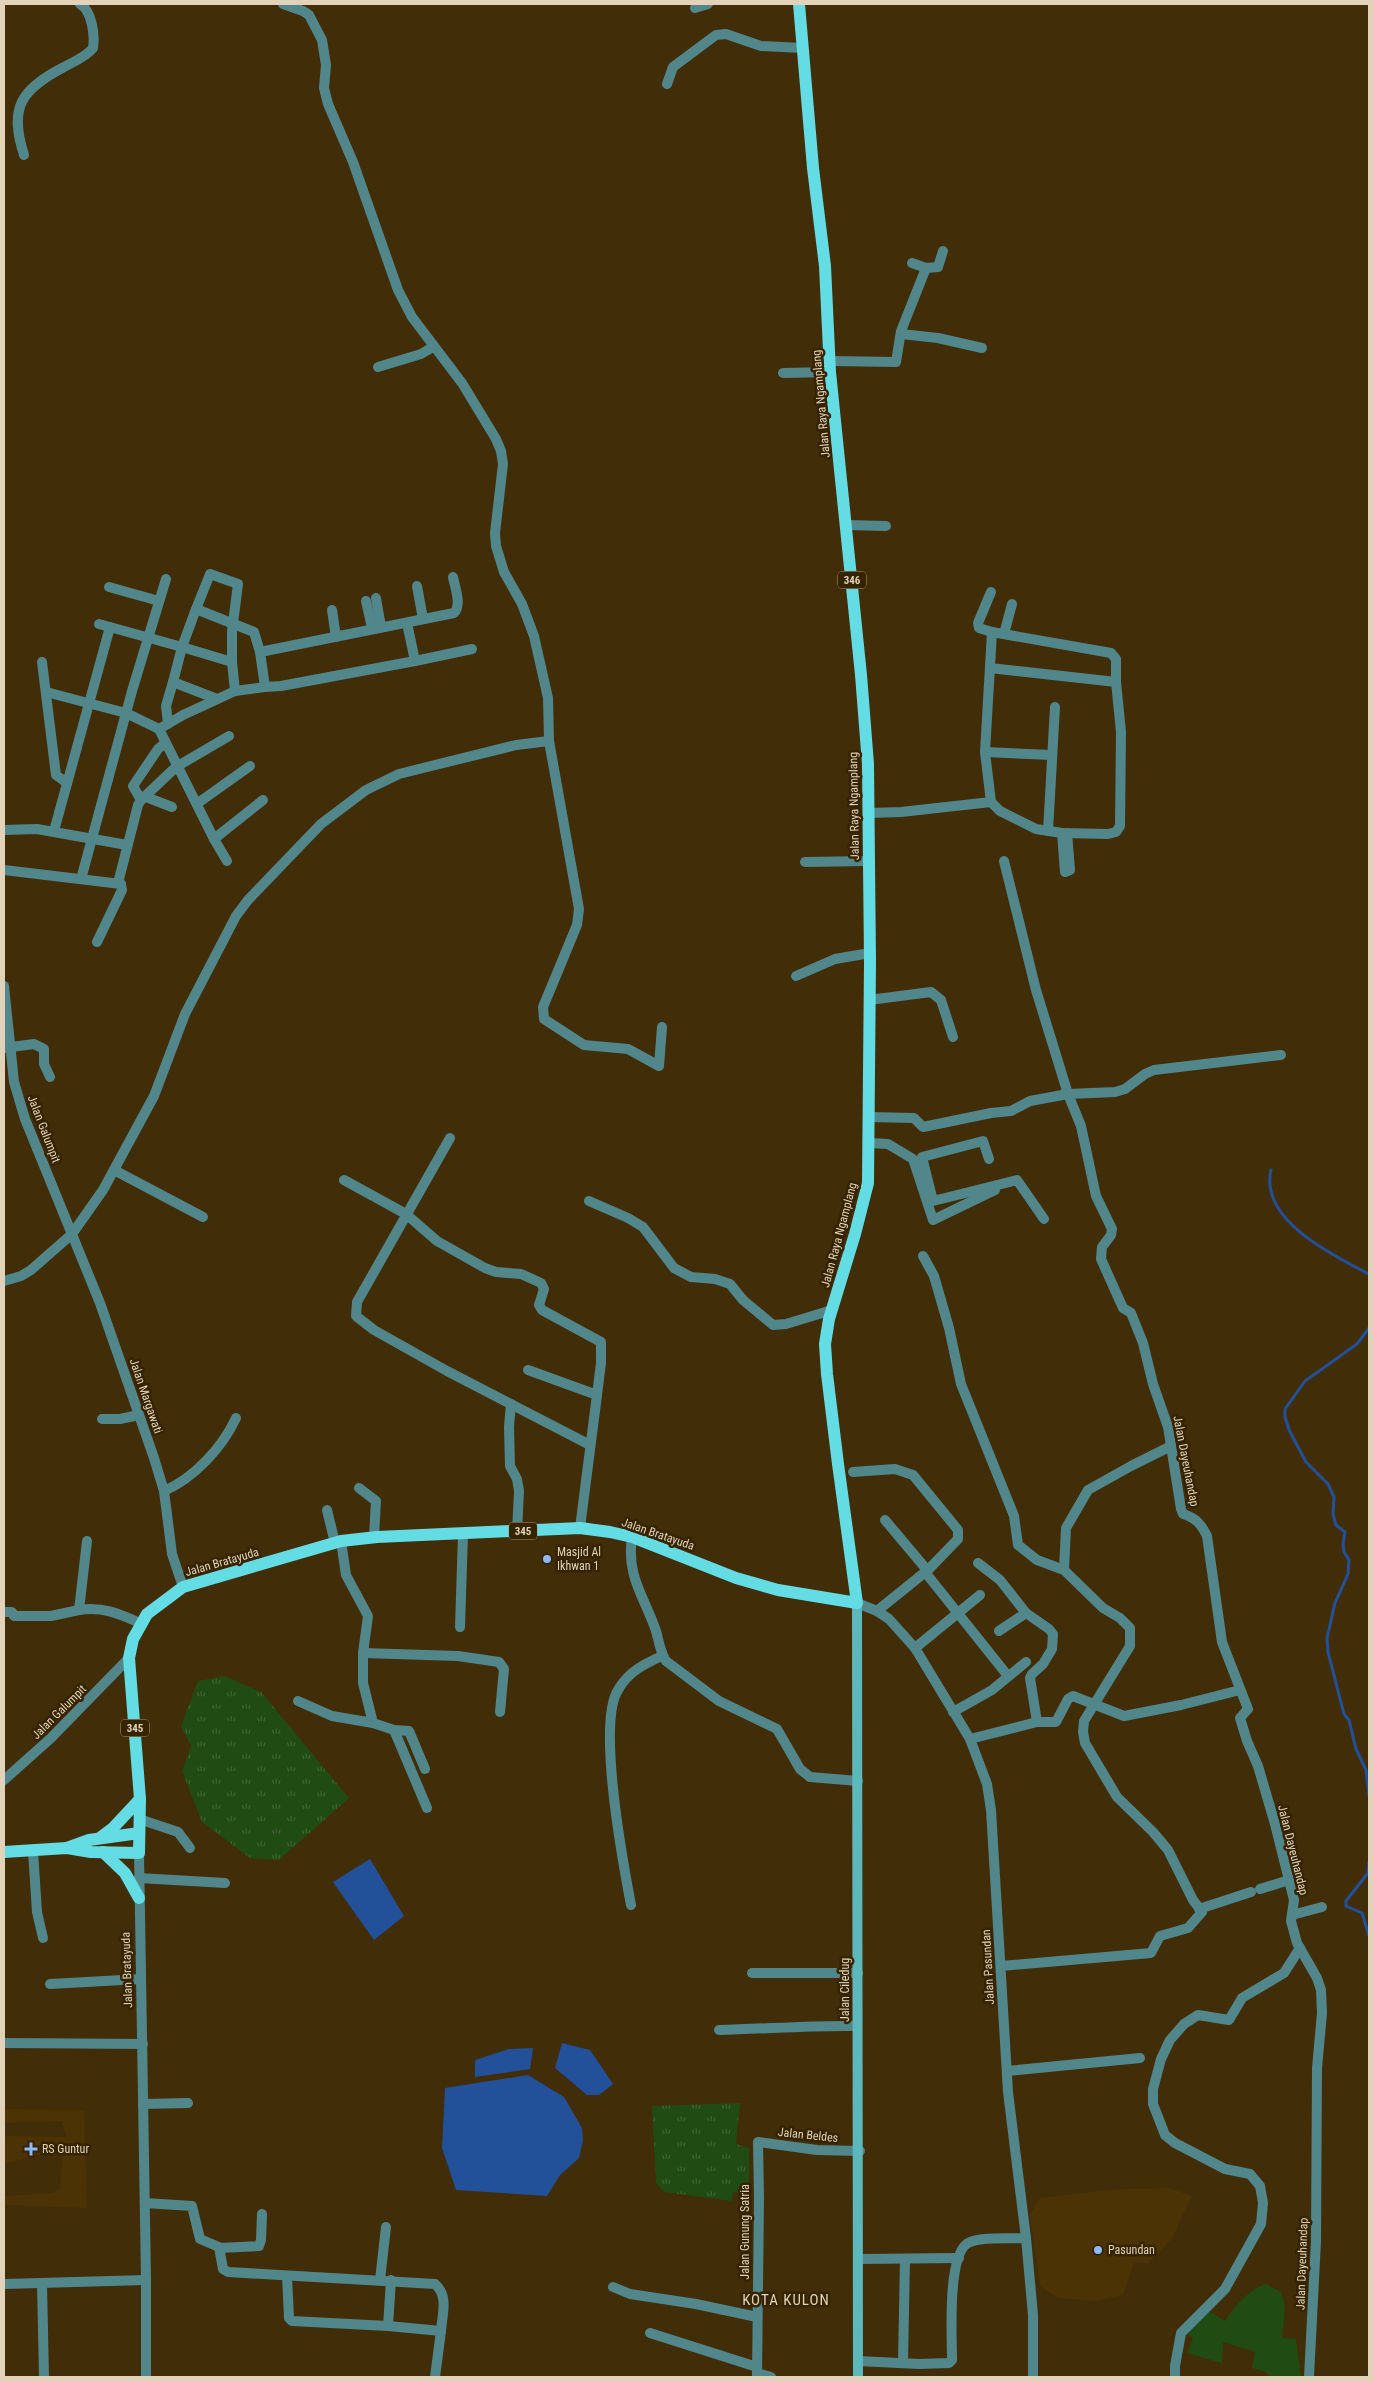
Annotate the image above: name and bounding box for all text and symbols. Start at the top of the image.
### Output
street label: Jalan Raya Ngamplang [809,349,833,459]
road number: 346 [838,572,866,588]
street label: Jalan Raya Ngamplang [846,752,862,860]
street label: Jalan Galumpit [25,1093,63,1165]
street label: Jalan Raya Ngamplang [818,1181,860,1289]
street label: Jalan Margawati [127,1357,165,1435]
street label: Jalan Dayeuhandap [1170,1414,1202,1508]
street label: Jalan Bratayuda [620,1515,696,1553]
road number: 345 [509,1522,537,1540]
street label: Jalan Bratayuda [184,1545,261,1579]
place label: Masjid Al Ikhwan 1 [557,1545,601,1573]
marker: Masjid Al Ikhwan 1 [541,1553,553,1565]
street label: Jalan Galumpit [29,1682,89,1742]
road number: 345 [121,1720,149,1736]
street label: Jalan Dayeuhandap [1275,1803,1311,1897]
street label: Jalan Pasundan [979,1929,997,2005]
street label: Jalan Bratayuda [119,1932,135,2008]
street label: Jalan Ciledug [838,1958,852,2022]
street label: Jalan Beldes [777,2125,839,2145]
marker: RS Guntur [24,2142,38,2156]
place label: RS Guntur [42,2142,89,2156]
street label: Jalan Gunung Satria [738,2184,752,2280]
street label: Jalan Dayeuhandap [1293,2217,1311,2310]
place label: Pasundan [1108,2243,1155,2257]
marker: Pasundan [1092,2244,1104,2256]
district label: KOTA KULON [742,2291,830,2309]

